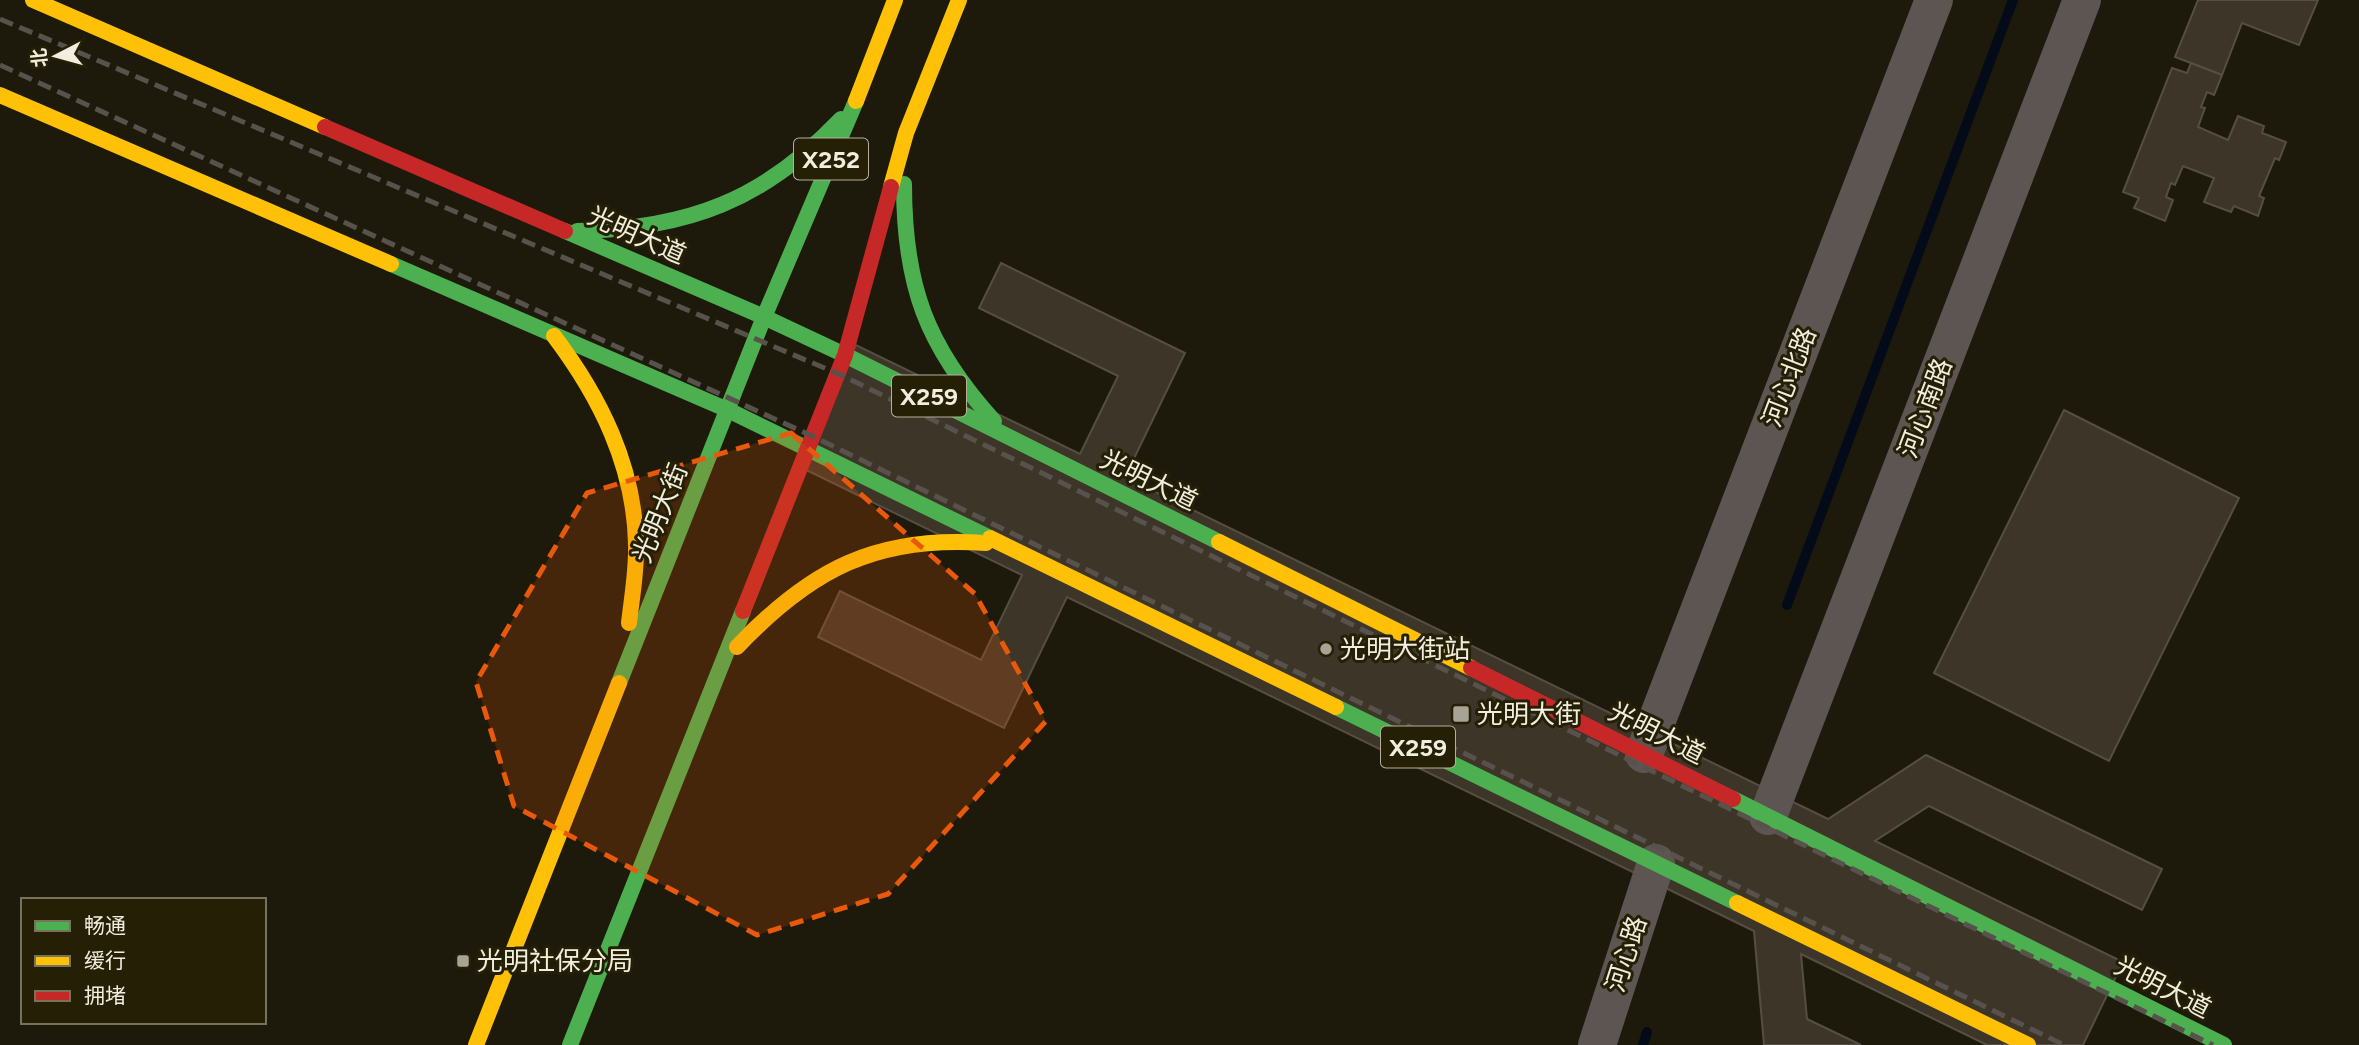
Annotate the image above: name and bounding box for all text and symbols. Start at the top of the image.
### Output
north arrow [21,21,91,91]
text: 北 [27,47,52,68]
road number: X252 [794,139,868,180]
street label: 光明大道 [583,199,691,271]
street label: 河心北路 [1755,323,1823,431]
street label: 河心南路 [1891,354,1959,462]
road number: X259 [892,376,966,416]
street label: 光明大道 [1095,443,1203,517]
street label: 光明大街 [626,459,694,567]
place label: 光明大街站 [1340,633,1470,665]
marker: 光明大街站 [1318,641,1334,657]
street label: 光明大道 [1603,695,1711,771]
place label: 光明大街 [1477,698,1581,730]
marker: 光明大街 [1451,704,1471,724]
road number: X259 [1381,726,1455,768]
legend [21,898,266,1024]
street label: 河心路 [1599,912,1653,996]
text: 畅通 [84,913,126,938]
place label: 光明社保分局 [477,945,633,977]
text: 缓行 [84,948,126,973]
street label: 光明大道 [2109,949,2217,1025]
marker: 光明社保分局 [455,953,471,969]
text: 拥堵 [84,983,126,1008]

